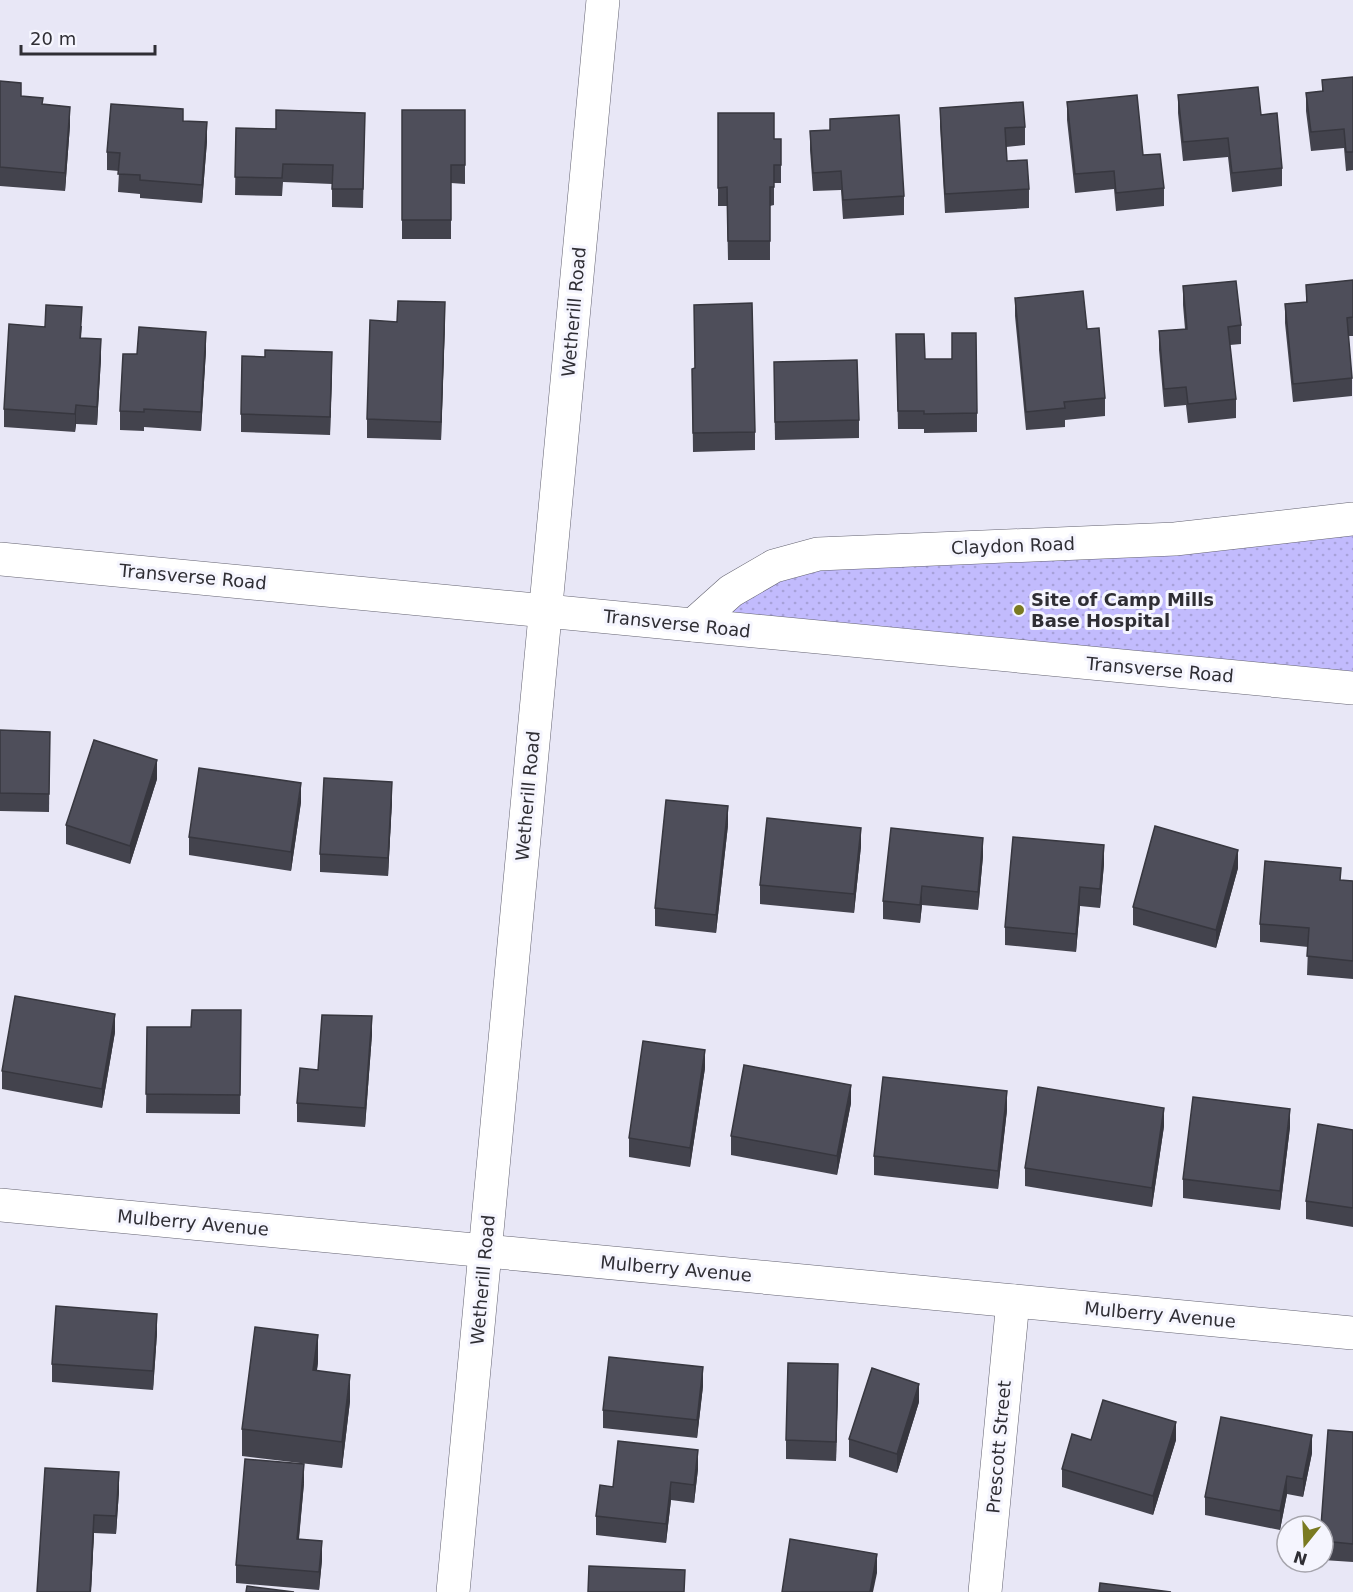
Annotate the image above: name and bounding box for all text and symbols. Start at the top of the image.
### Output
scale bar [21,18,154,56]
text: 20 m [30,28,76,49]
street label: Wetherill Road [557,246,590,378]
street label: Claydon Road [951,533,1075,558]
street label: Transverse Road [117,560,268,593]
place label: Site of Camp Mills Base Hospital [1031,589,1214,631]
marker: Site of Camp Mills Base Hospital [1012,603,1026,617]
street label: Transverse Road [601,605,752,642]
street label: Transverse Road [1084,653,1235,686]
street label: Wetherill Road [511,730,544,862]
street label: Mulberry Avenue [116,1205,270,1240]
street label: Wetherill Road [466,1214,499,1346]
street label: Mulberry Avenue [599,1251,753,1286]
street label: Mulberry Avenue [1083,1297,1237,1332]
street label: Prescott Street [982,1380,1015,1514]
north arrow [1275,1514,1335,1574]
text: N [1291,1547,1310,1569]

